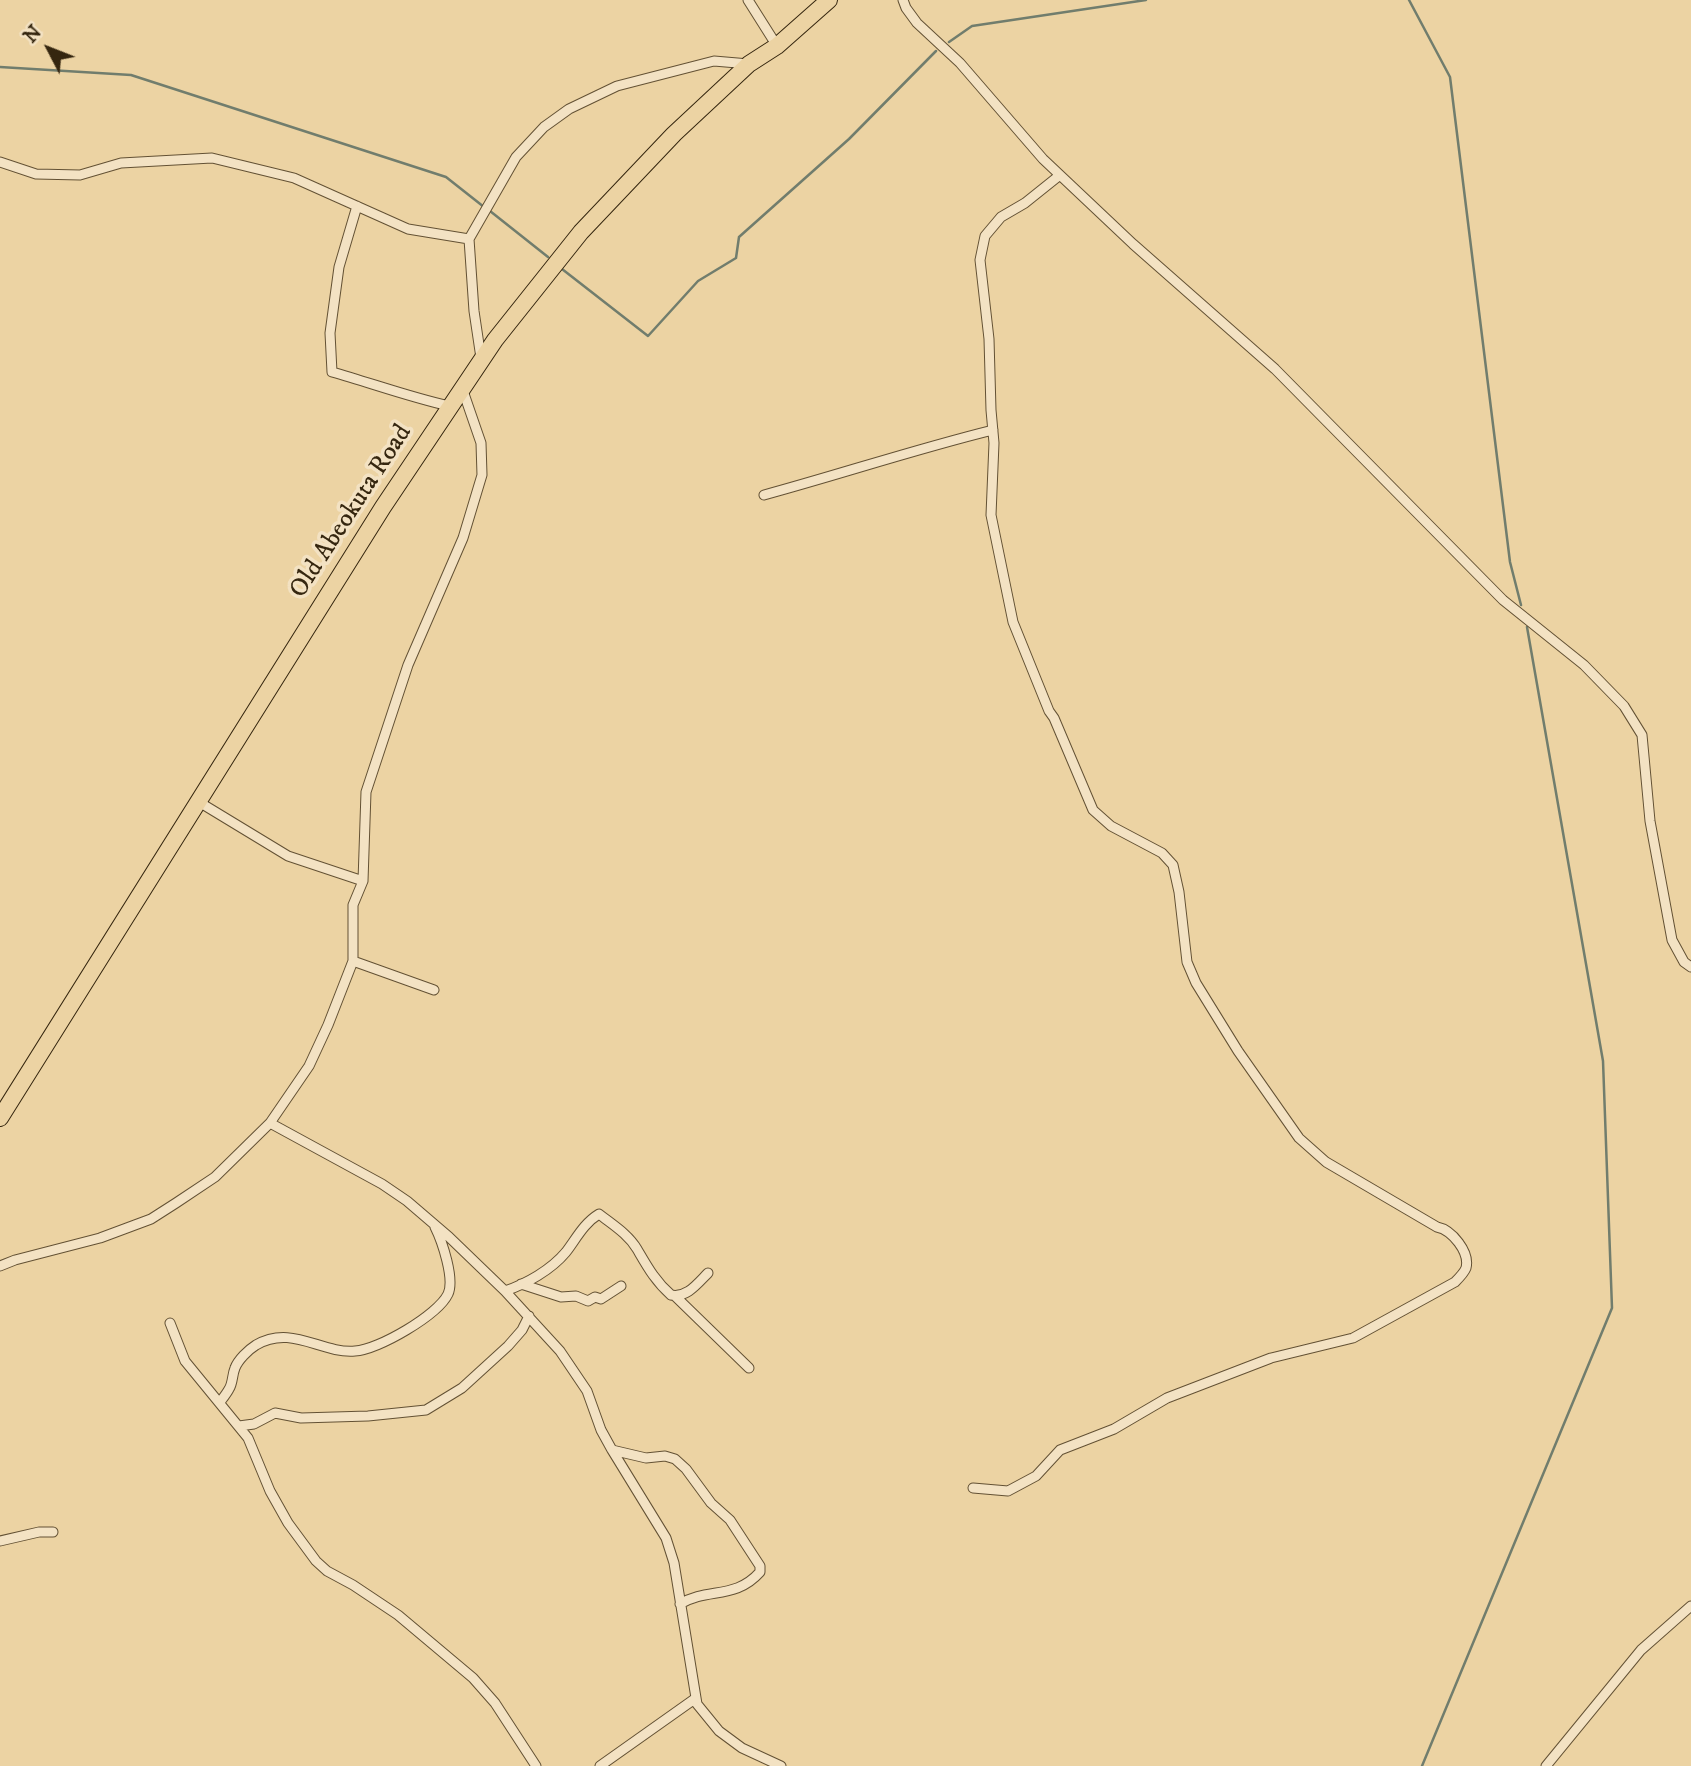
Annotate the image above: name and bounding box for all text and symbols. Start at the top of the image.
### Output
north arrow [14,14,84,84]
text: N [19,21,47,48]
street label: Old Abeokuta Road [284,419,420,605]

